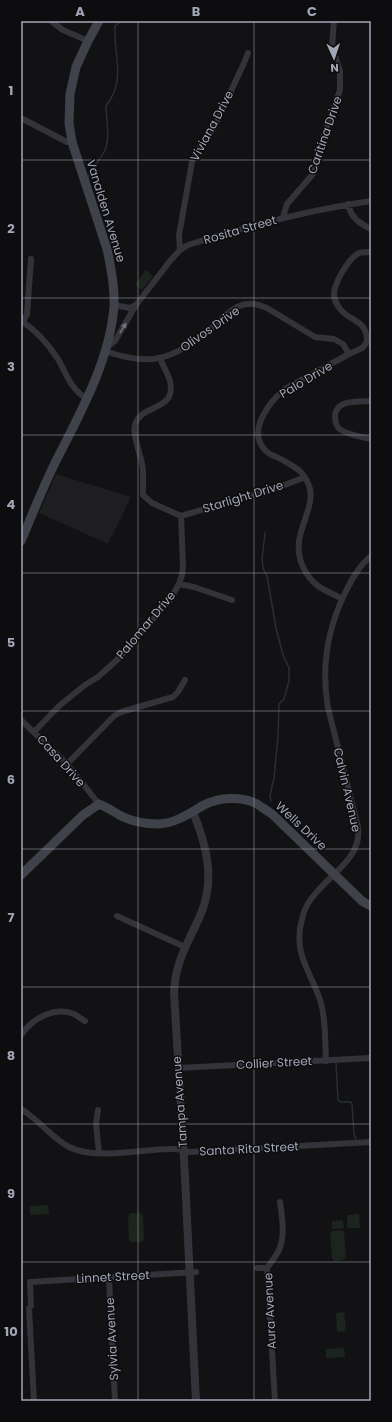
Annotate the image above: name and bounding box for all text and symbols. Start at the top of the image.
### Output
text: A [75,2,85,21]
text: B [192,2,201,21]
text: C [307,2,317,21]
north arrow [314,38,354,78]
text: N [330,60,339,76]
text: 1 [9,81,13,100]
street label: Viviana Drive [186,87,237,164]
street label: Caritina Drive [303,94,346,176]
street label: Vanalden Avenue [83,157,130,264]
street label: Rosita Street [201,211,278,248]
text: 2 [7,219,15,238]
street label: Olivos Drive [176,302,243,355]
one-way arrow [119,322,126,334]
text: 3 [7,357,15,376]
street label: Palo Drive [276,357,335,402]
street label: Starlight Drive [201,476,285,517]
text: 4 [7,495,16,514]
street label: Palomar Drive [112,587,179,662]
text: 5 [7,633,15,652]
street label: Casa Drive [33,731,89,791]
street label: Calvin Avenue [330,746,365,834]
text: 6 [7,770,15,789]
street label: Wells Drive [272,797,331,854]
text: 7 [8,908,15,927]
text: 8 [7,1046,15,1065]
street label: Collier Street [236,1052,312,1073]
street label: Tampa Avenue [168,1056,191,1148]
street label: Santa Rita Street [199,1137,299,1160]
text: 9 [7,1184,15,1203]
street label: Linnet Street [76,1266,150,1287]
street label: Aura Avenue [259,1272,280,1350]
street label: Sylvia Avenue [101,1297,122,1381]
text: 10 [4,1322,18,1341]

